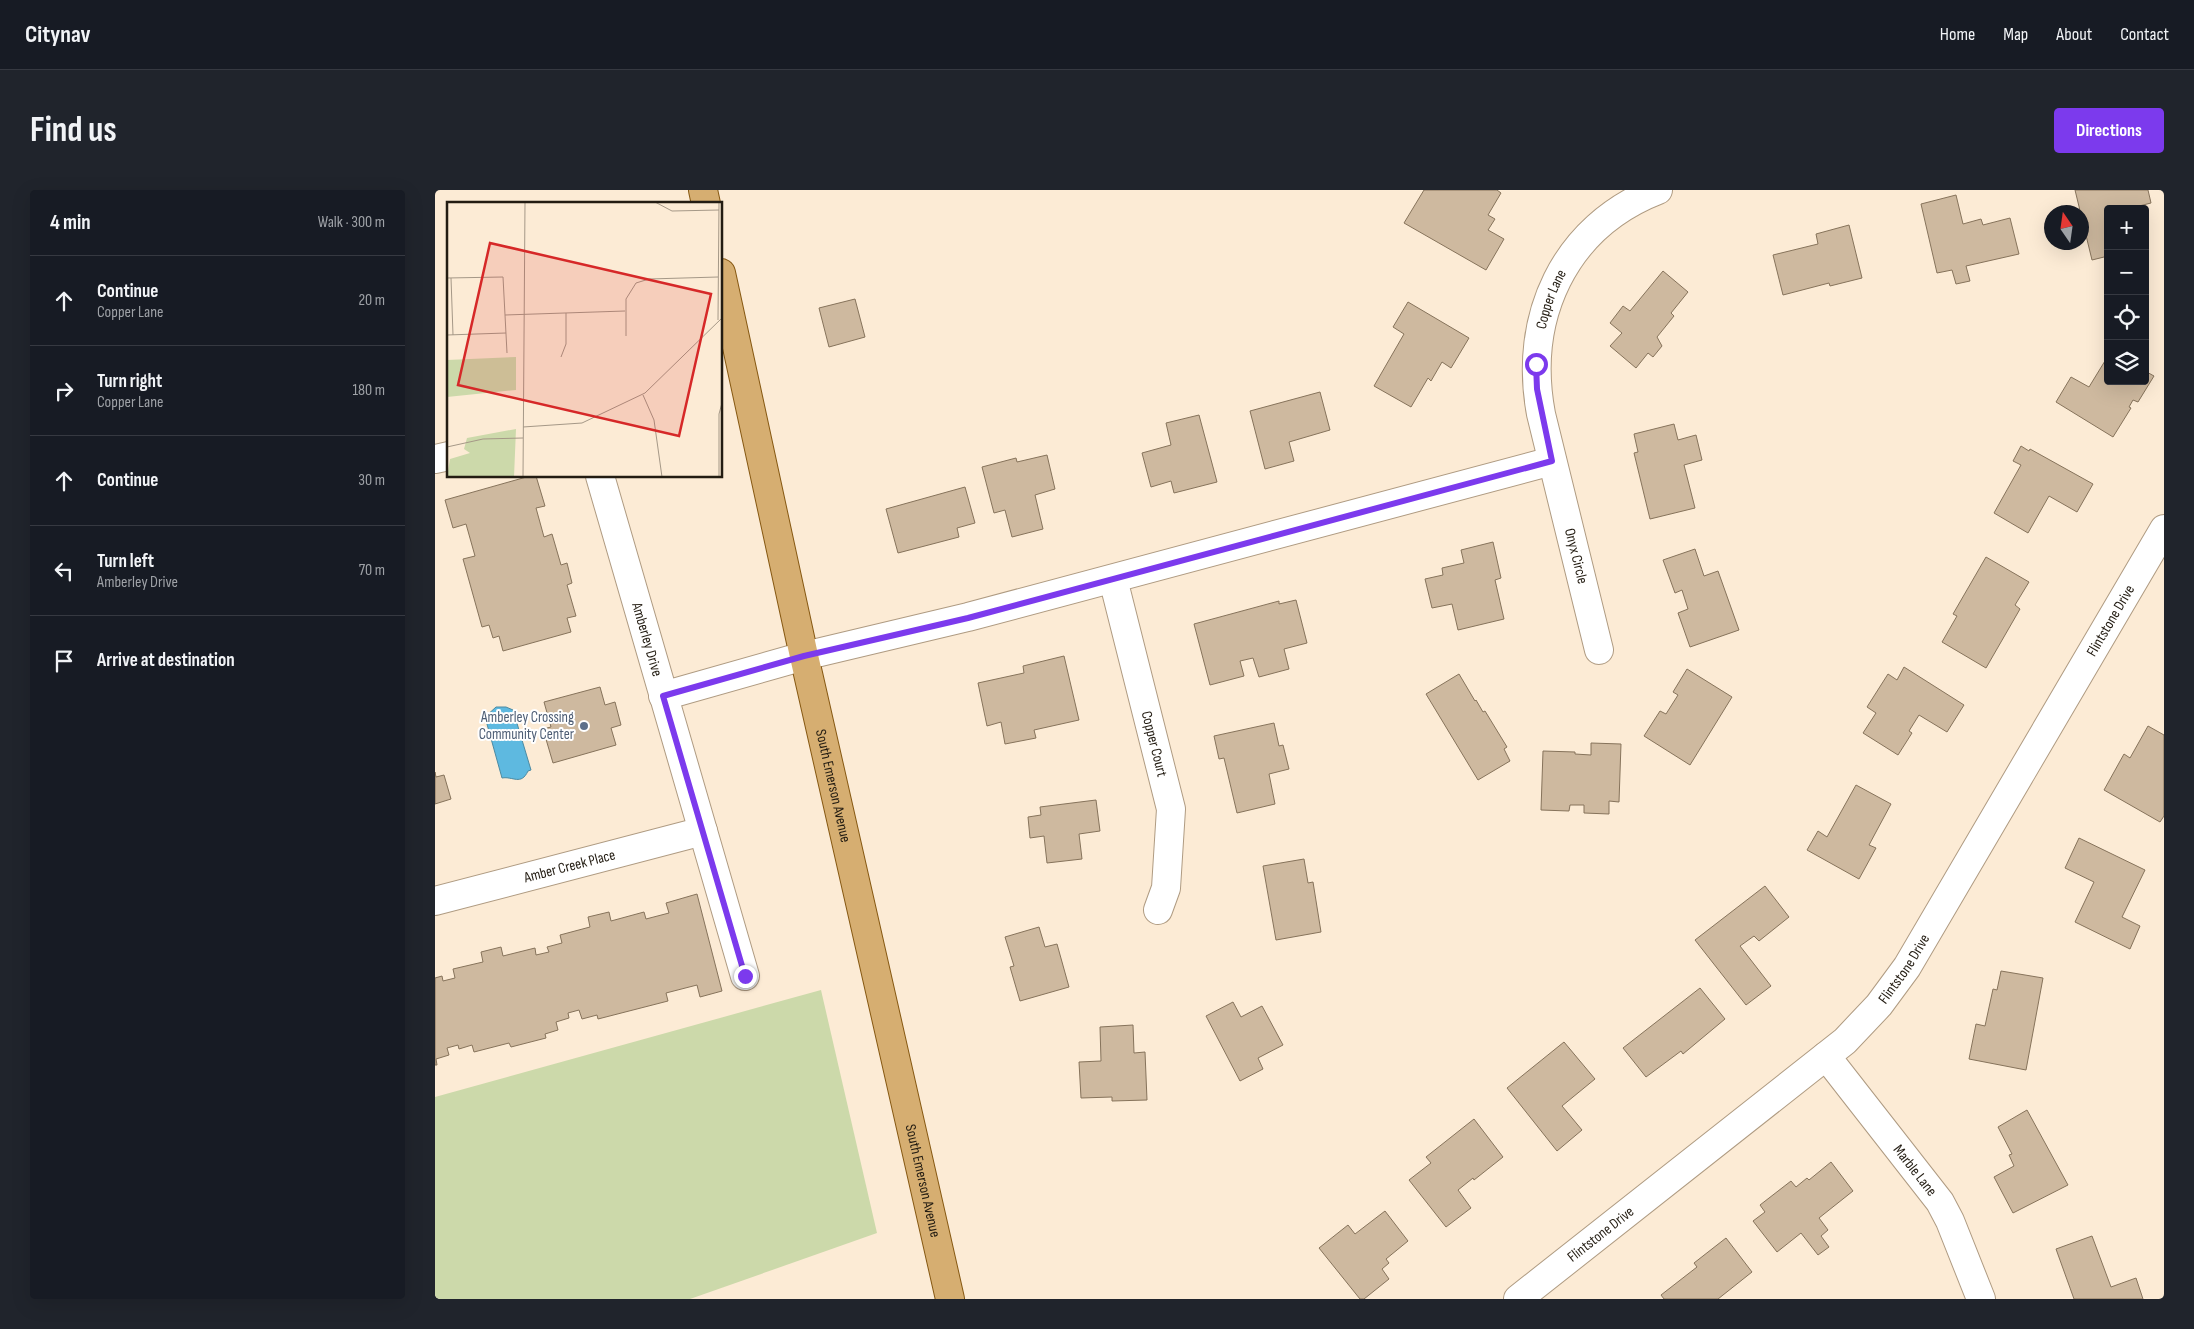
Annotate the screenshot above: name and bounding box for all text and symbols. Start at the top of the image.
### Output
text: Citynav [25,20,91,49]
text: Home [1940,24,1975,45]
text: Map [2003,24,2028,45]
text: About [2056,24,2092,45]
text: Contact [2120,24,2169,45]
button: Directions [2054,108,2164,153]
text: Find us [30,109,117,152]
inset map [447,202,723,478]
north arrow [2044,205,2089,250]
map controls [2104,205,2149,385]
button: + [2104,205,2149,250]
text: 4 min [50,210,91,235]
text: Walk · 300 m [318,213,385,232]
button: − [2104,250,2149,295]
street label: Copper Lane [1531,266,1570,331]
text: Continue [97,280,158,303]
icon: ahead [50,287,78,315]
text: 20 m [358,291,385,310]
button: locate [2104,295,2149,340]
text: Copper Lane [97,303,163,322]
button: layers [2104,340,2149,385]
route start [1525,353,1548,376]
text: Turn right [97,370,162,393]
icon: right [50,377,78,405]
text: 180 m [352,381,385,400]
text: Copper Lane [97,393,163,412]
icon: ahead [50,467,78,495]
text: Continue [97,469,158,492]
text: 30 m [358,471,385,490]
street label: Onyx Circle [1560,526,1592,586]
text: Turn left [97,550,154,573]
icon: left [50,557,78,585]
text: 70 m [359,561,385,580]
text: Amberley Drive [97,573,178,592]
street label: Flintstone Drive [2082,581,2139,660]
street label: Amberley Drive [627,599,667,678]
icon: arrive [50,647,78,675]
text: Arrive at destination [97,649,235,672]
place label: Amberley Crossing Community Center [479,708,575,744]
street label: Copper Court [1137,709,1172,779]
marker: Amberley Crossing Community Center [578,720,590,732]
street label: South Emerson Avenue [811,727,856,844]
street label: Amber Creek Place [521,845,617,887]
street label: Flintstone Drive [1874,931,1934,1007]
route end [734,965,757,988]
street label: South Emerson Avenue [901,1122,945,1239]
street label: Marble Lane [1889,1141,1941,1200]
street label: Flintstone Drive [1563,1202,1638,1266]

